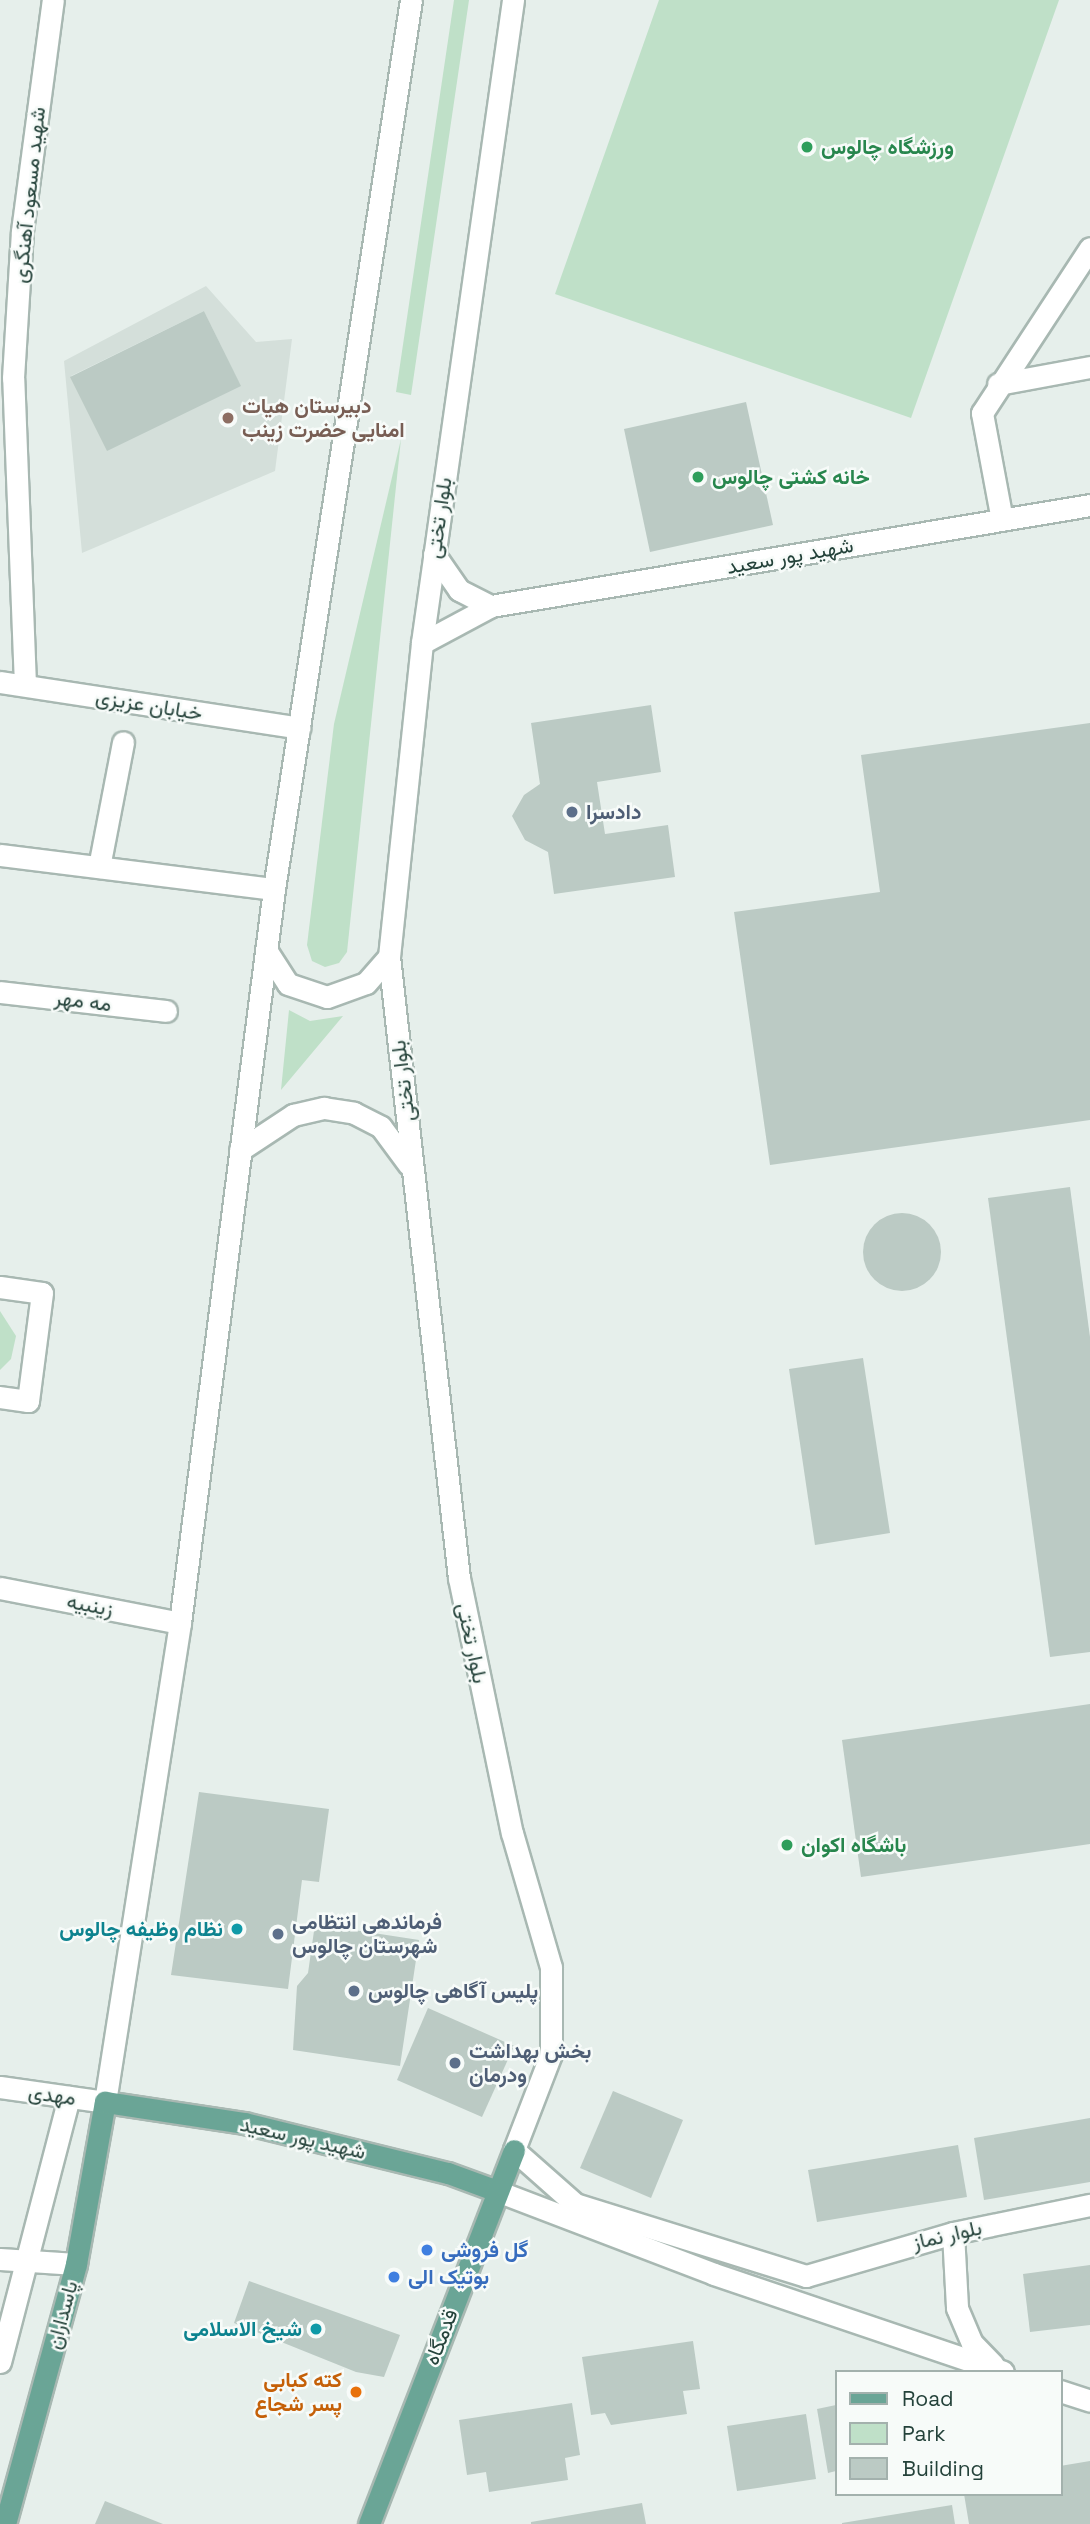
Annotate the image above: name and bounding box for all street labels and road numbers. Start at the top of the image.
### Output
street label: شهید مسعود آهنگری [7,106,51,284]
street label: بلوار تختی [421,476,457,560]
street label: شهید پور سعید [725,532,855,580]
street label: خیابان عزیزی [94,684,204,726]
street label: مه مهر [53,985,113,1017]
street label: بلوار تختی [386,1039,420,1123]
street label: زینبیه [65,1588,115,1622]
street label: بلوار تختی [451,1600,493,1686]
street label: مهدی [27,2079,77,2111]
street label: شهید پور سعید [238,2111,368,2165]
street label: بلوار نماز [910,2215,984,2255]
street label: پاسداران [41,2278,83,2352]
street label: قدمگاه [419,2305,463,2369]

